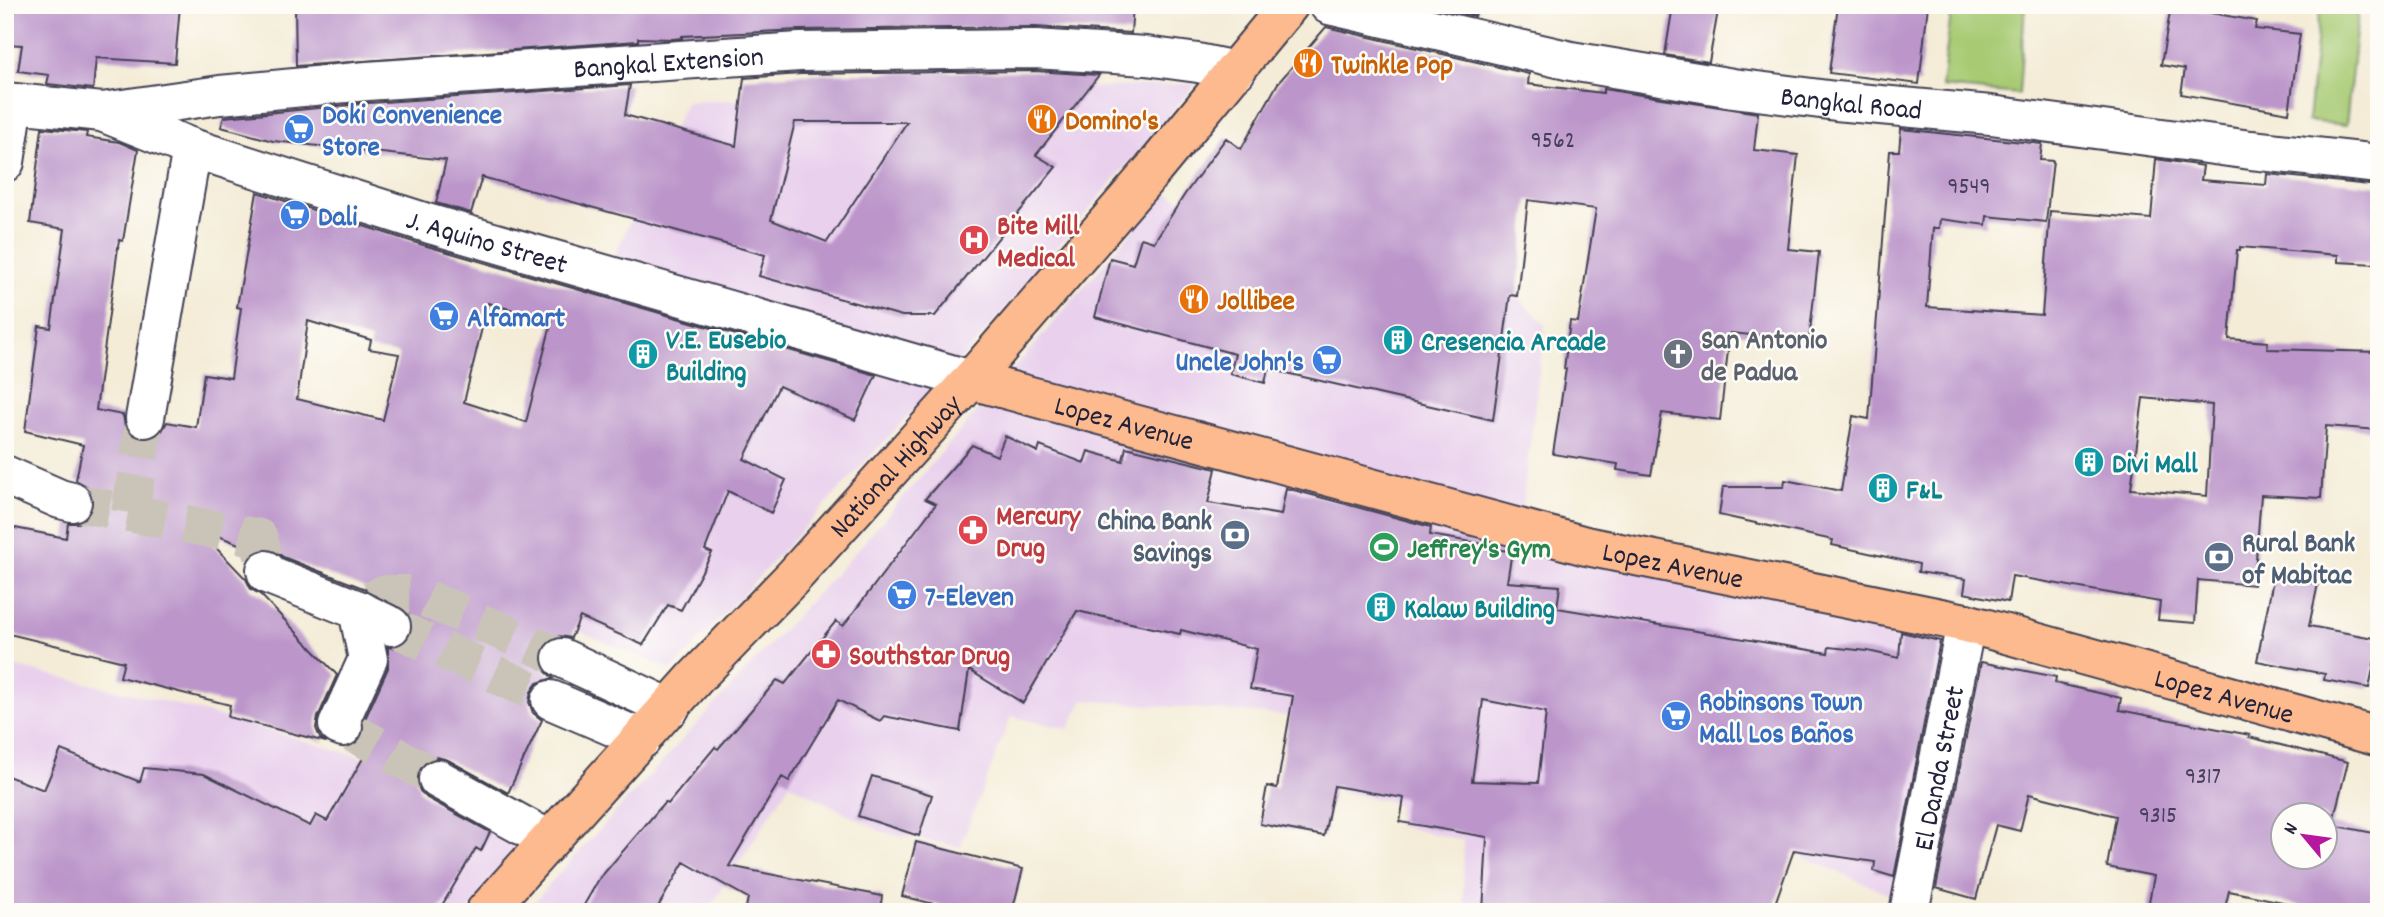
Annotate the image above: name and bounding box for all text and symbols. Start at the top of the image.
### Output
street label: Bangkal Extension [572,39,765,92]
restaurant icon: Twinkle Pop [1291,46,1325,80]
place label: Twinkle Pop [1331,48,1453,88]
street label: Bangkal Road [1778,79,1923,134]
place label: Doki Convenience Store [322,98,502,170]
restaurant icon: Domino's [1025,102,1059,136]
place label: Domino's [1065,104,1159,144]
supermarket icon: Doki Convenience Store [282,112,316,146]
house number: 9562 [1531,125,1575,159]
house number: 9549 [1947,171,1991,205]
supermarket icon: Dali [278,198,312,232]
place label: Dali [318,200,357,240]
street label: J. Aquino Street [400,203,571,288]
place label: Bite Mill Medical [997,209,1080,281]
hospital icon: Bite Mill Medical [957,223,991,257]
restaurant icon: Jollibee [1177,282,1211,316]
place label: Jollibee [1217,284,1295,324]
supermarket icon: Alfamart [427,299,461,333]
place label: Alfamart [467,301,566,341]
place label: V.E. Eusebio Building [666,323,787,395]
building icon: Cresencia Arcade [1381,323,1415,357]
place label: San Antonio de Padua [1701,323,1827,395]
place label: Cresencia Arcade [1421,325,1606,365]
building icon: V.E. Eusebio Building [626,337,660,371]
church icon: San Antonio de Padua [1661,337,1695,371]
supermarket icon: Uncle John's [1310,343,1344,377]
place label: Uncle John's [1175,345,1304,385]
street label: National Highway [822,387,974,549]
street label: Lopez Avenue [1049,388,1197,464]
building icon: Divi Mall [2072,445,2106,479]
place label: Divi Mall [2112,447,2198,487]
building icon: F&L [1866,471,1900,505]
place label: F&L [1906,473,1943,513]
place label: Mercury Drug [996,499,1082,571]
place label: China Bank Savings [1097,504,1212,576]
pharmacy icon: Mercury Drug [956,513,990,547]
bank icon: China Bank Savings [1218,518,1252,552]
place label: Rural Bank of Mabitac [2242,526,2355,598]
sports icon: Jeffrey's Gym [1367,530,1401,564]
place label: Jeffrey's Gym [1407,532,1551,572]
street label: Lopez Avenue [1598,535,1746,602]
bank icon: Rural Bank of Mabitac [2202,540,2236,574]
supermarket icon: 7-Eleven [885,578,919,612]
place label: 7-Eleven [925,580,1014,620]
building icon: Kalaw Building [1364,590,1398,624]
place label: Kalaw Building [1404,592,1555,632]
pharmacy icon: Southstar Drug [809,637,843,671]
place label: Southstar Drug [849,639,1010,679]
street label: Lopez Avenue [2149,661,2297,737]
street label: El Danda Street [1907,683,1978,855]
place label: Robinsons Town Mall Los Baños [1699,685,1863,757]
supermarket icon: Robinsons Town Mall Los Baños [1659,699,1693,733]
house number: 9317 [2185,761,2221,795]
house number: 9315 [2139,800,2177,834]
north arrow [2268,802,2338,872]
text: N [2278,819,2306,840]

